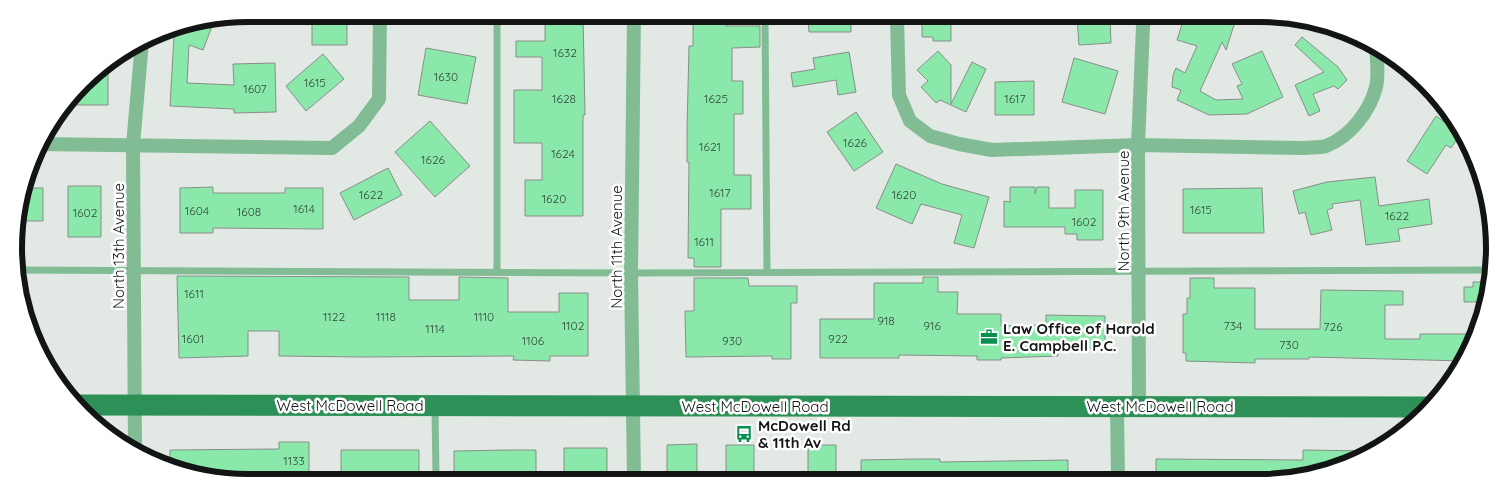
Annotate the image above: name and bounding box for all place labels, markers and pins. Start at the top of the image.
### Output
place label: Law Office of Harold E. Campbell P.C. [1003,319,1155,355]
office icon: Law Office of Harold E. Campbell P.C. [979,327,999,347]
place label: McDowell Rd & 11th Av [758,416,851,452]
bus stop icon: McDowell Rd & 11th Av [734,424,754,444]

